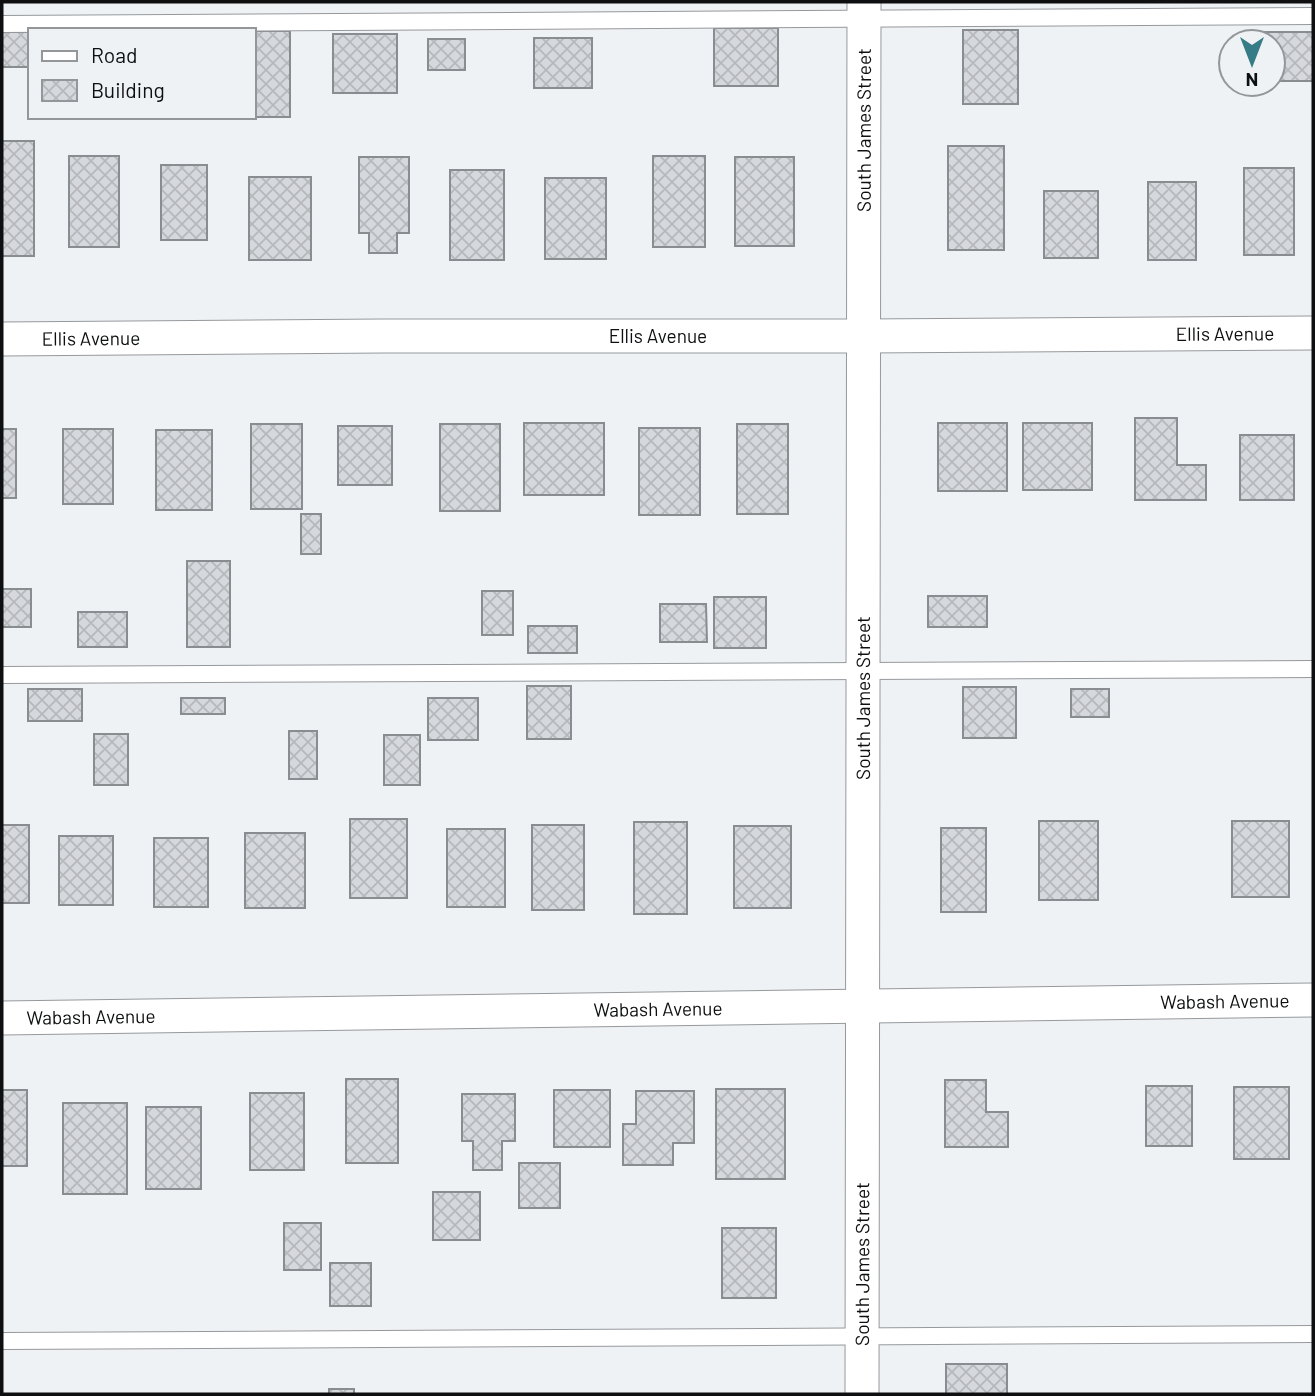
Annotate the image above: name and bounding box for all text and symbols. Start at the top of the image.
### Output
legend [28,28,256,119]
north arrow [1217,28,1287,98]
text: Road [91,42,137,67]
street label: South James Street [852,48,875,212]
text: N [1246,69,1258,92]
text: Building [91,77,165,102]
street label: Ellis Avenue [1176,321,1274,345]
street label: Ellis Avenue [609,324,707,347]
street label: Ellis Avenue [42,326,140,350]
street label: South James Street [851,616,874,780]
street label: Wabash Avenue [1160,988,1290,1013]
street label: Wabash Avenue [593,996,723,1021]
street label: Wabash Avenue [26,1004,156,1029]
street label: South James Street [850,1182,873,1346]

